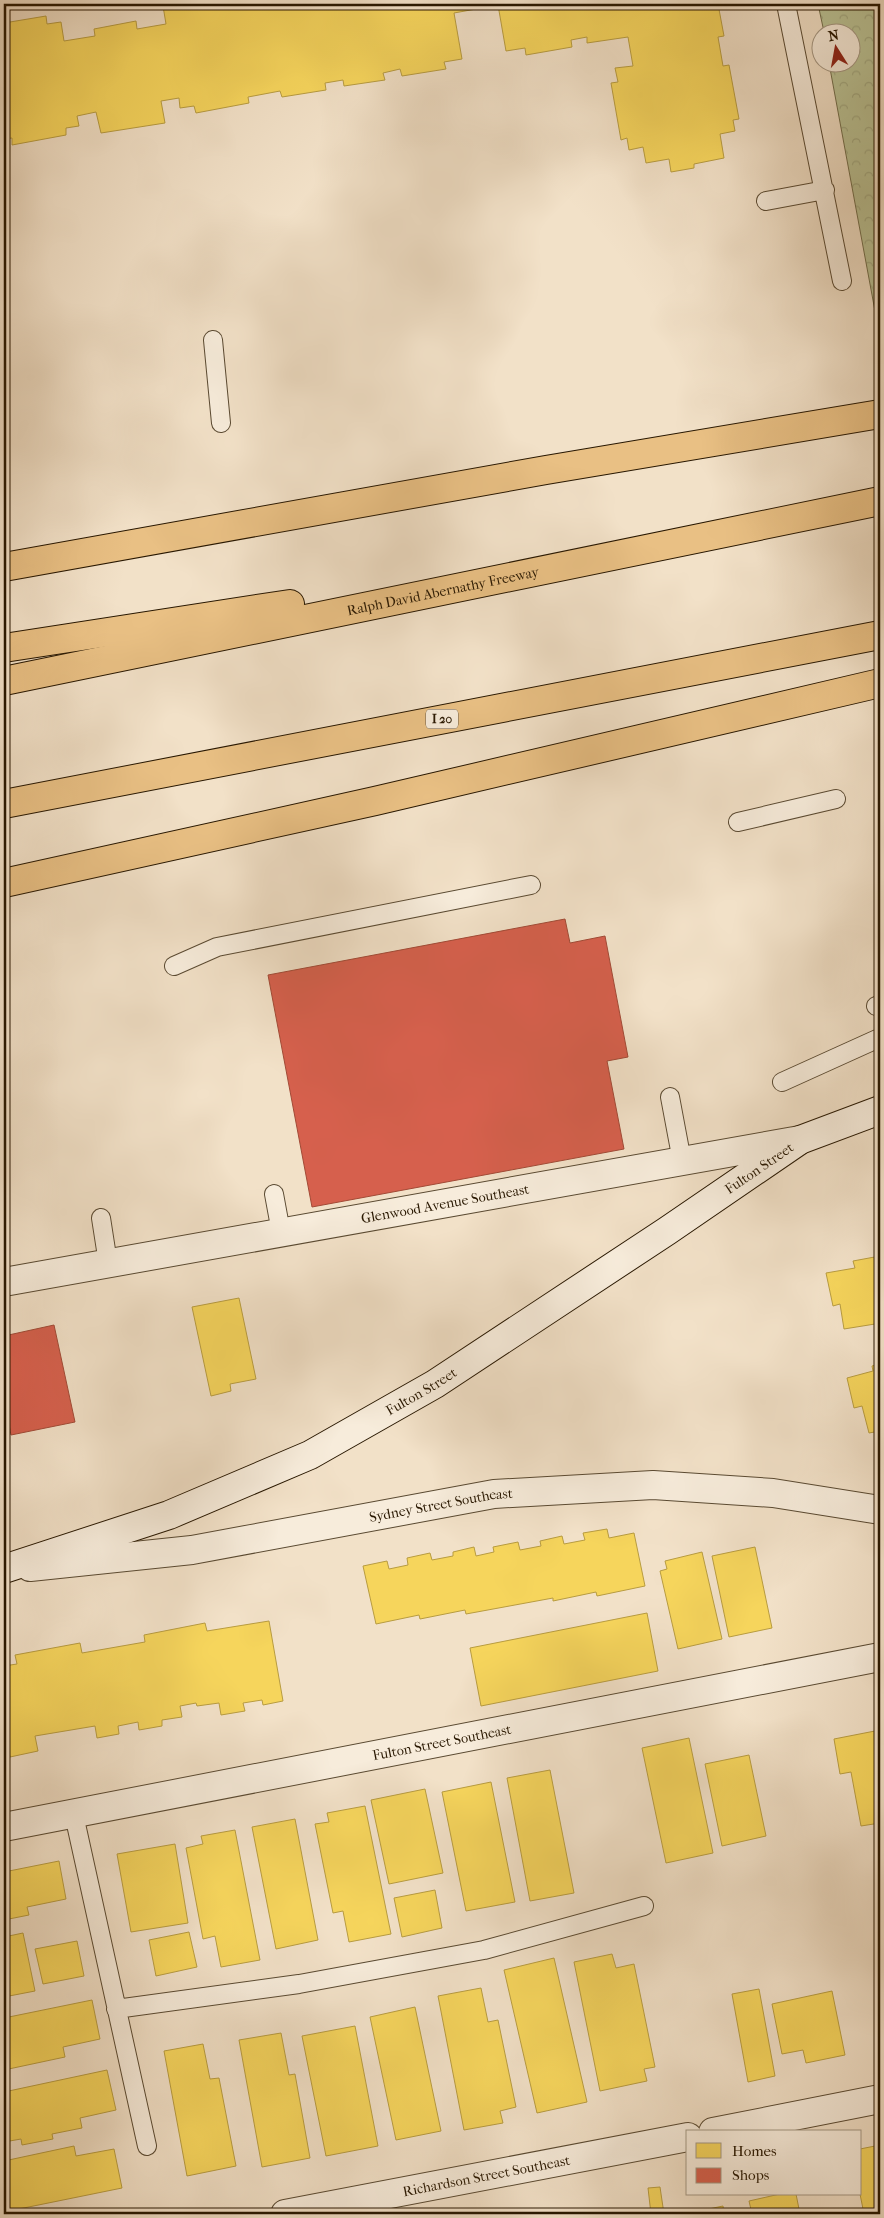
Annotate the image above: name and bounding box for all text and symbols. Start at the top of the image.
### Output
north arrow [812,22,862,72]
text: N [827,26,841,45]
street label: Ralph David Abernathy Freeway [345,563,541,619]
road number: I 20 [426,710,458,729]
street label: Fulton Street [722,1139,797,1198]
street label: Glenwood Avenue Southeast [360,1181,530,1227]
street label: Fulton Street [383,1364,460,1419]
street label: Sydney Street Southeast [368,1485,513,1526]
street label: Fulton Street Southeast [371,1721,513,1764]
legend [686,2130,862,2196]
text: Homes [732,2142,777,2160]
street label: Richardson Street Southeast [401,2152,572,2200]
text: Shops [732,2166,770,2184]

